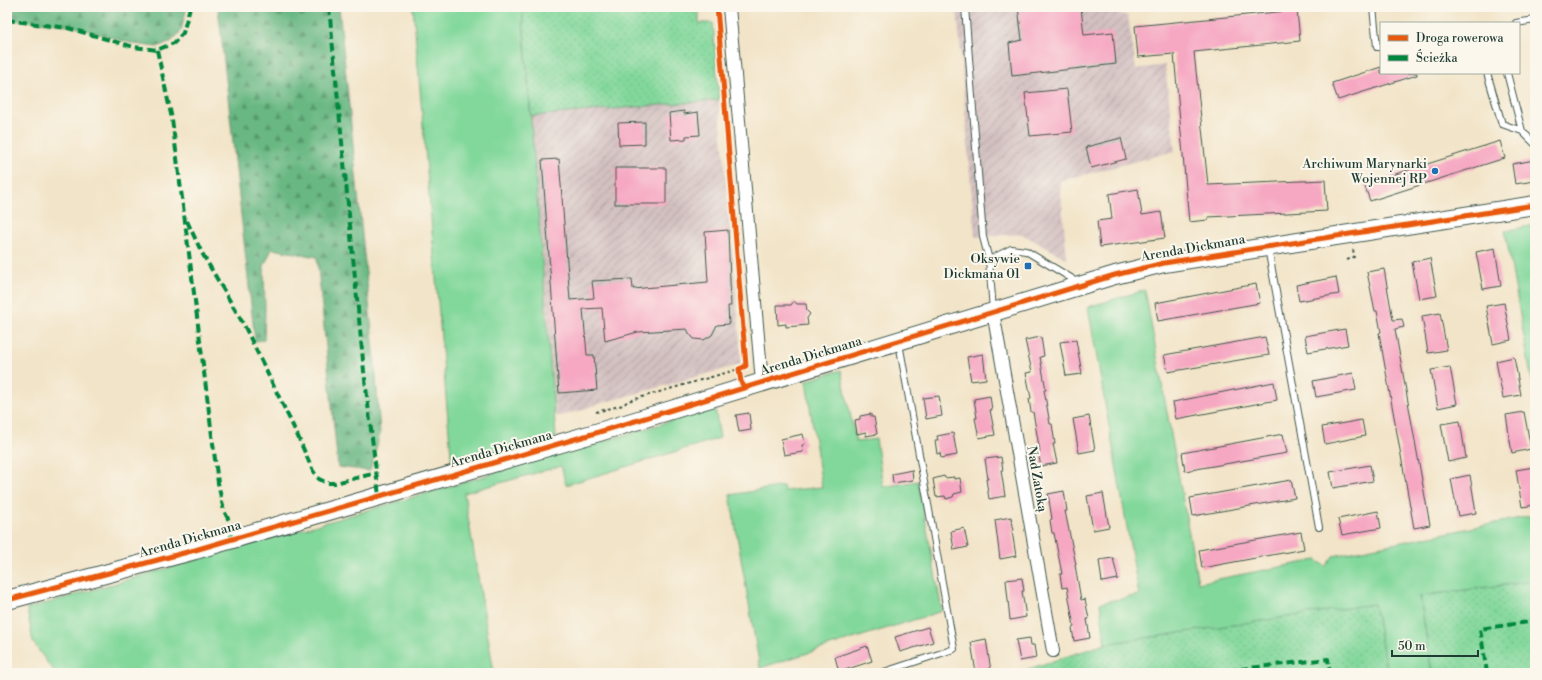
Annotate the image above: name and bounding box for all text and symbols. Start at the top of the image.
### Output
legend [1380,22,1520,74]
text: Droga rowerowa [1416,31,1505,46]
text: Ścieżka [1416,49,1458,66]
place label: Archiwum Marynarki Wojennej RP [1301,156,1427,187]
marker: Archiwum Marynarki Wojennej RP [1430,166,1440,176]
street label: Arenda Dickmana [1139,231,1247,265]
place label: Oksywie Dickmana 01 [943,251,1020,282]
marker: Oksywie Dickmana 01 [1023,261,1033,271]
street label: Arenda Dickmana [757,333,864,379]
street label: Arenda Dickmana [447,427,554,471]
street label: Nad Zatoką [1023,445,1051,514]
street label: Arenda Dickmana [136,517,243,561]
scale bar [1392,632,1478,658]
text: 50 m [1398,639,1426,654]

